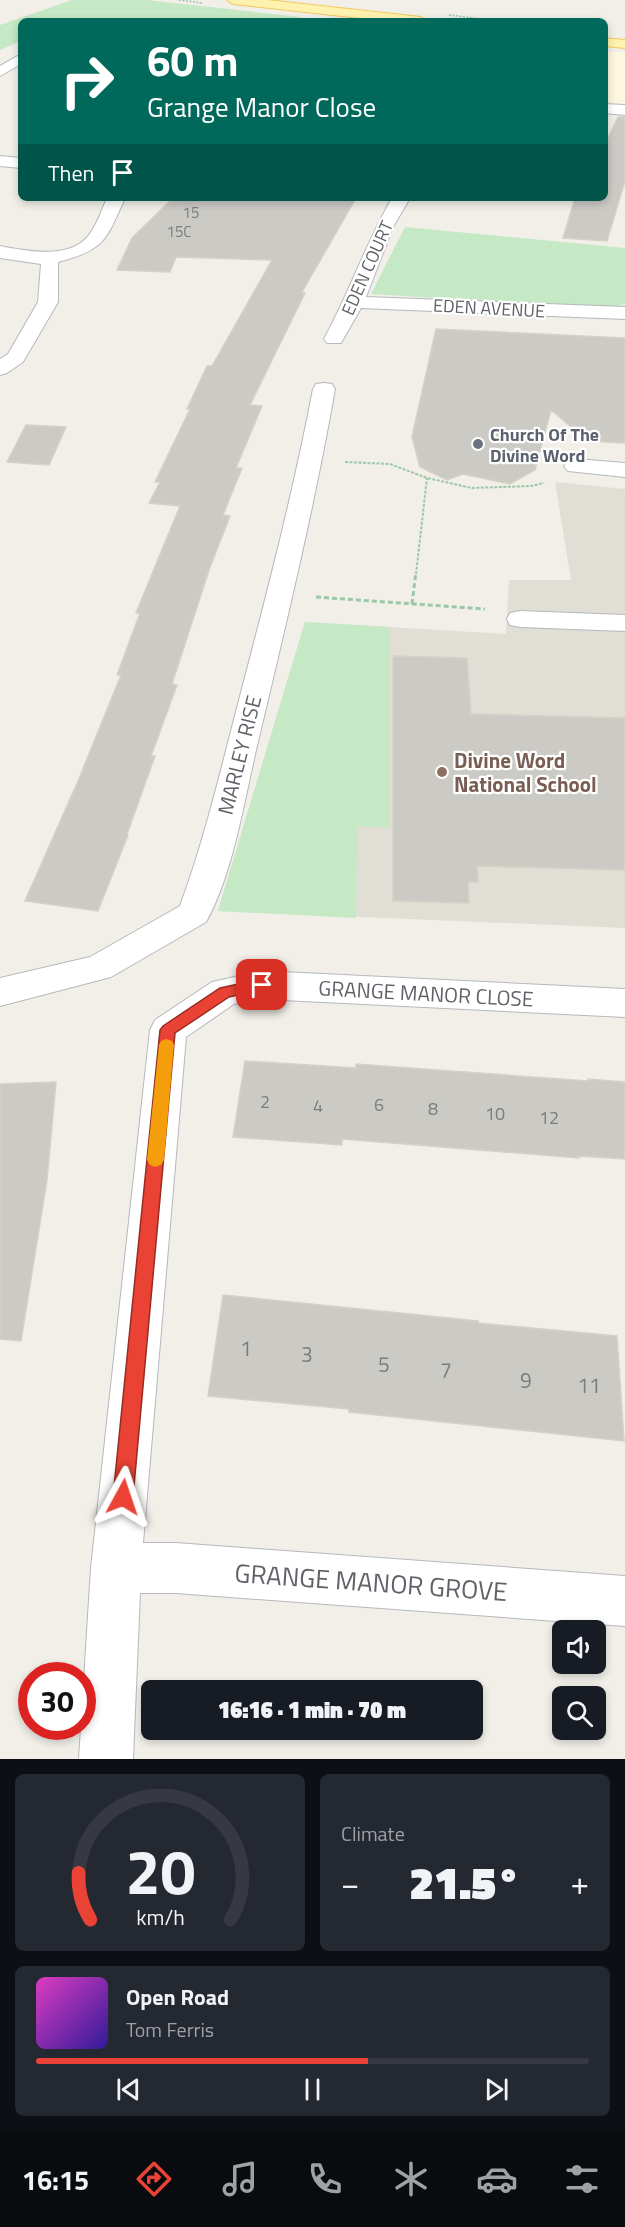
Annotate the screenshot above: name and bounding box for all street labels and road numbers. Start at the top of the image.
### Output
street label: EDEN COURT [334,216,400,320]
street label: EDEN AVENUE [432,292,546,324]
street label: MARLEY RISE [209,692,269,818]
street label: GRANGE MANOR CLOSE [318,971,534,1015]
street label: GRANGE MANOR GROVE [233,1553,509,1611]

